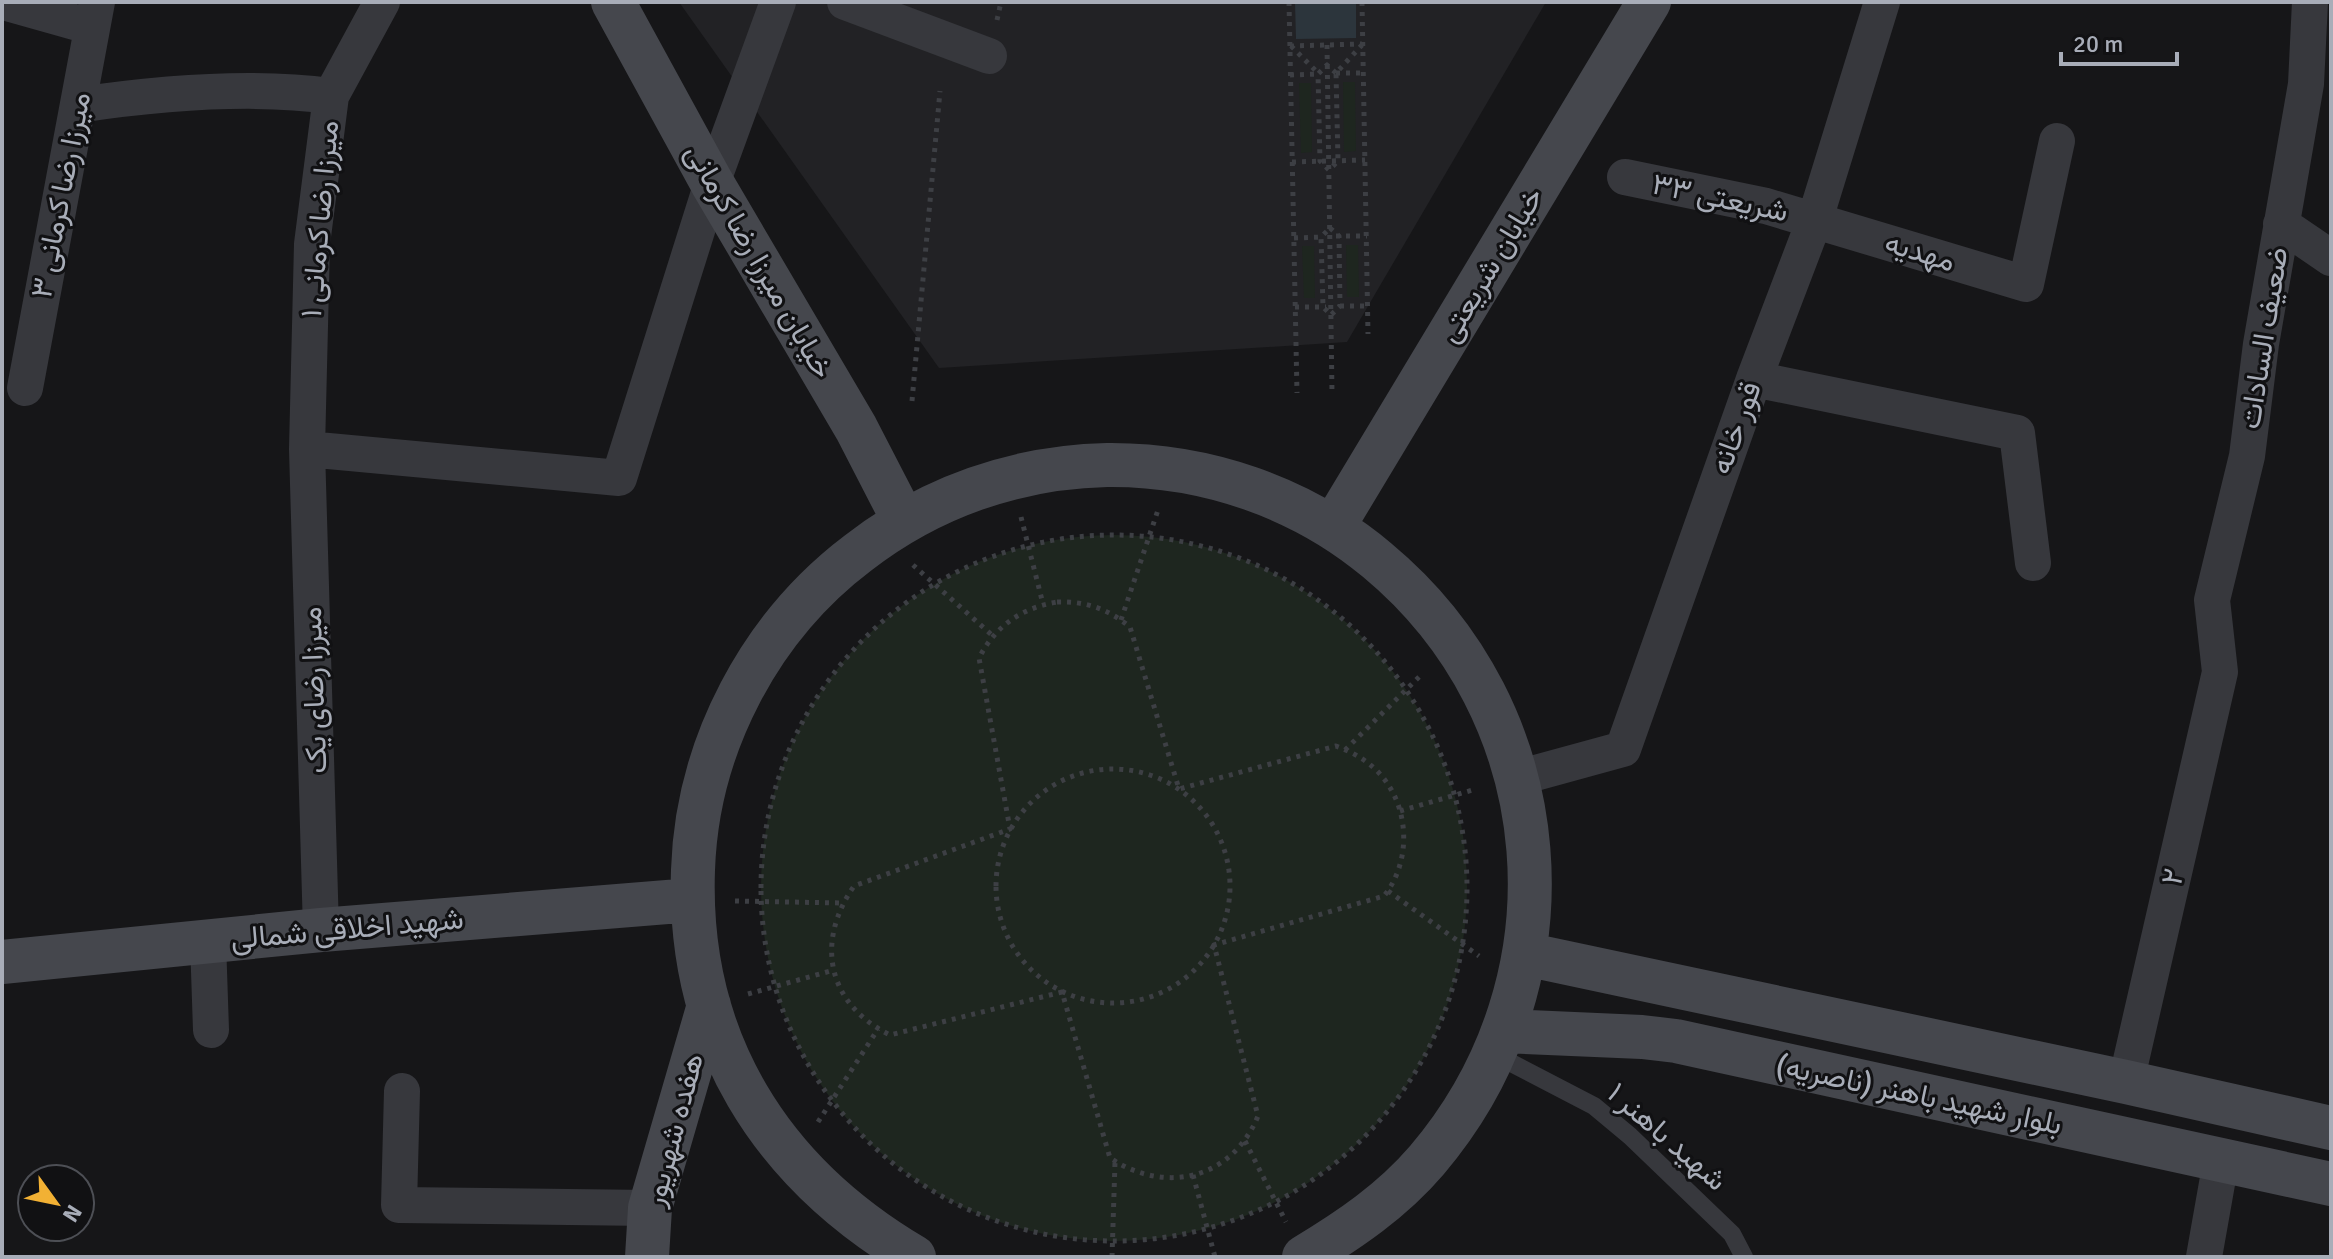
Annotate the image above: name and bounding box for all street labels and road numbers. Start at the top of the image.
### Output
street label: میرزا رضا کرمانی ۳ [23,89,99,301]
street label: میرزا رضا کرمانی ۱ [293,119,347,319]
street label: خیابان میرزا رضا کرمانی [677,137,841,385]
street label: شریعتی ۳۳ [1649,166,1791,230]
street label: خیابان شریعتی [1430,181,1552,349]
street label: مهدیه [1880,224,1960,280]
street label: ضعیف السادات [2231,244,2297,432]
street label: قور خانه [1702,377,1770,479]
street label: میرزا رضای یک [293,606,335,774]
street label: ۲ [2153,865,2193,889]
street label: شهید اخلاقی شمالی [229,900,465,958]
street label: بلوار شهید باهنر (ناصریه) [1773,1047,2065,1143]
street label: هفده شهریور [636,1049,712,1212]
street label: شهید باهنر ۱ [1600,1075,1734,1199]

